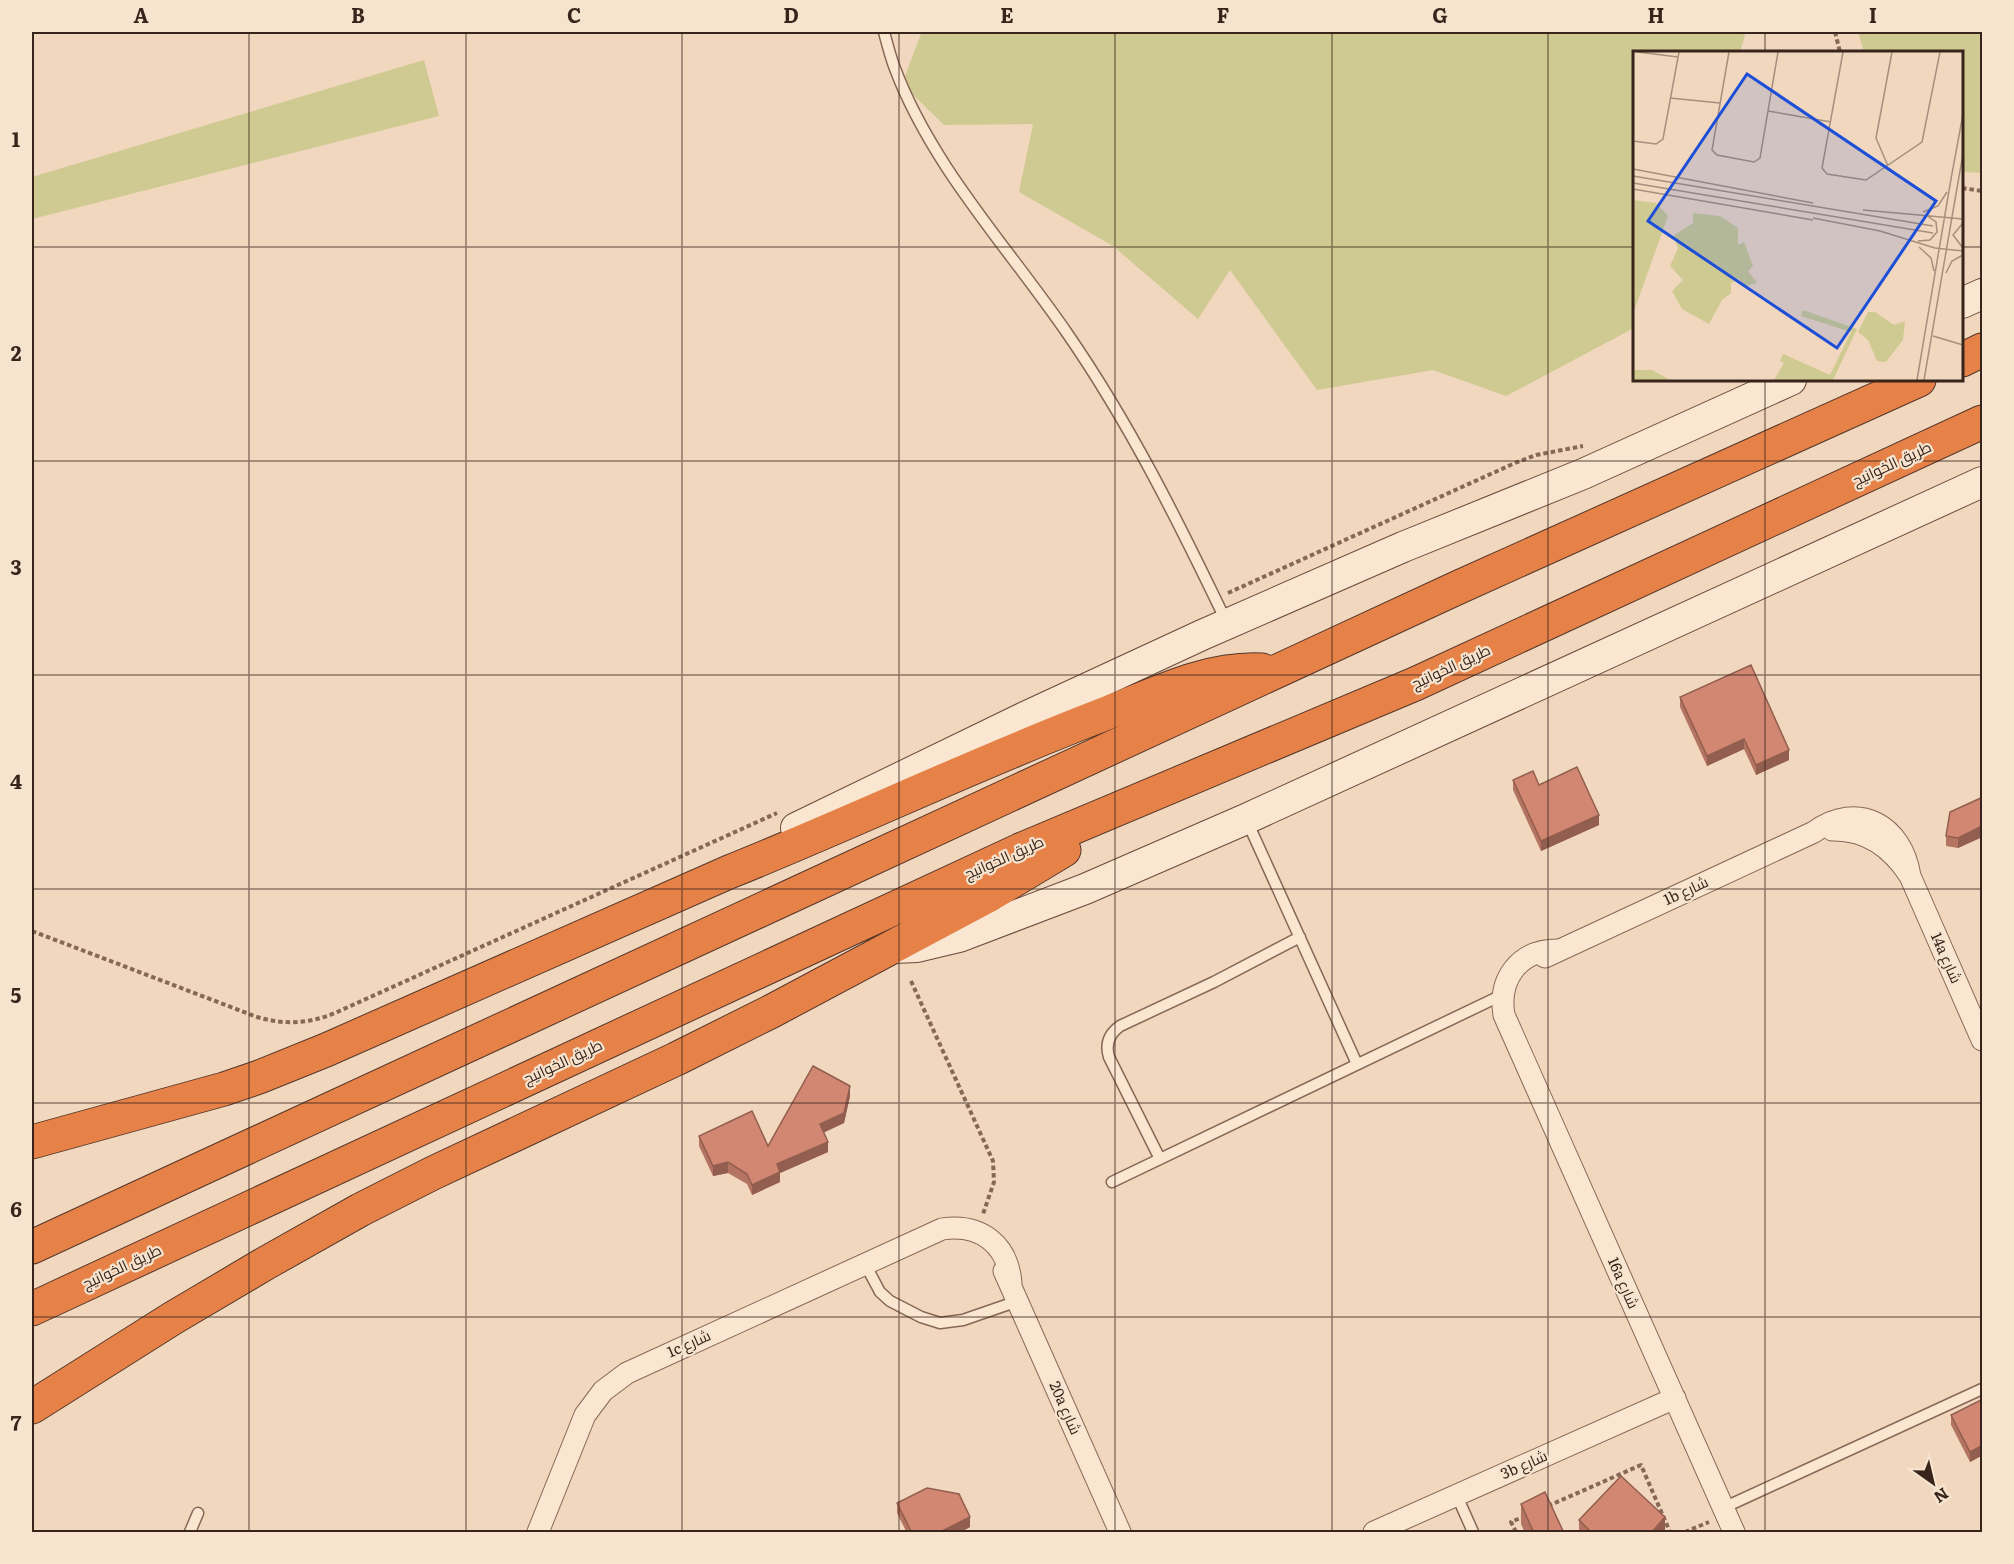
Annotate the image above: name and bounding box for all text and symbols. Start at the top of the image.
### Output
text: A [133,0,149,29]
text: B [351,0,365,29]
text: C [567,0,581,29]
text: D [783,0,799,29]
text: E [1000,0,1014,29]
text: F [1217,0,1230,29]
text: G [1432,0,1448,29]
text: H [1648,0,1664,29]
text: I [1869,0,1877,29]
inset map [1633,51,1963,381]
text: 1 [12,123,20,153]
text: 2 [11,337,22,367]
street label: طريق الخوانيج [1848,434,1935,492]
text: 3 [10,551,22,581]
street label: طريق الخوانيج [1407,637,1494,695]
text: 4 [10,765,22,795]
street label: طريق الخوانيج [960,829,1047,885]
street label: 1b شارع [1659,869,1712,911]
street label: 14a شارع [1925,928,1969,987]
text: 5 [11,979,22,1009]
street label: طريق الخوانيج [519,1032,606,1090]
text: 6 [10,1193,22,1223]
street label: طريق الخوانيج [78,1237,165,1295]
street label: 16a شارع [1602,1253,1646,1312]
street label: 1c شارع [663,1323,714,1363]
street label: 20a شارع [1043,1377,1088,1438]
text: 7 [11,1407,22,1437]
street label: 3b شارع [1496,1443,1551,1485]
north arrow [1903,1453,1963,1513]
text: N [1930,1483,1954,1510]

